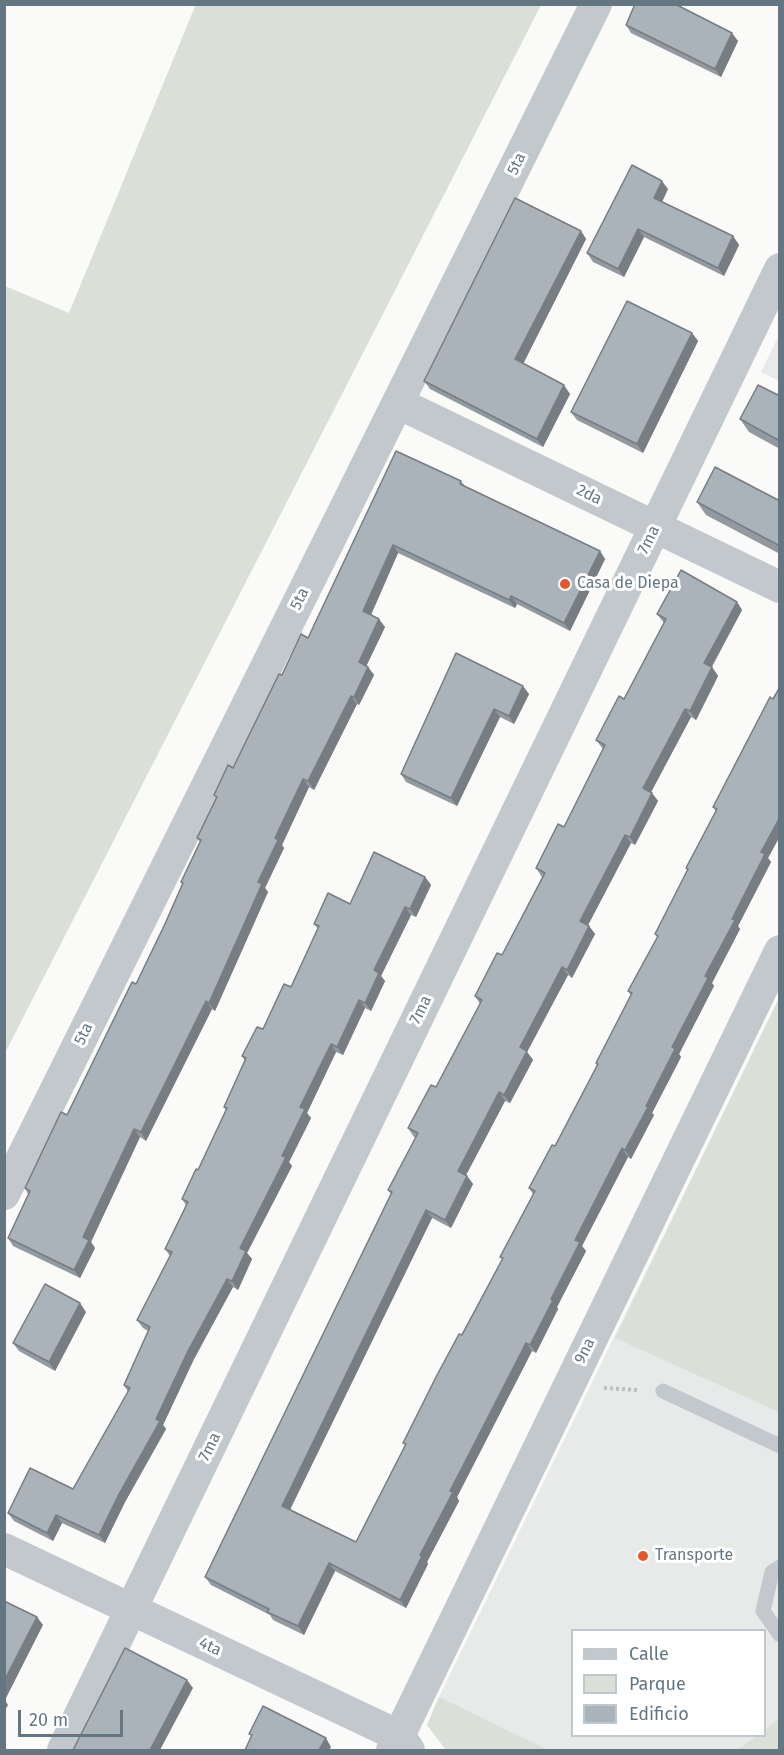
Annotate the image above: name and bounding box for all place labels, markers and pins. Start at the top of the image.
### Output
place label: Casa de Diepa [577,574,679,594]
marker: Casa de Diepa [558,577,572,591]
place label: Transporte [655,1546,733,1566]
marker: Transporte [636,1549,650,1563]

